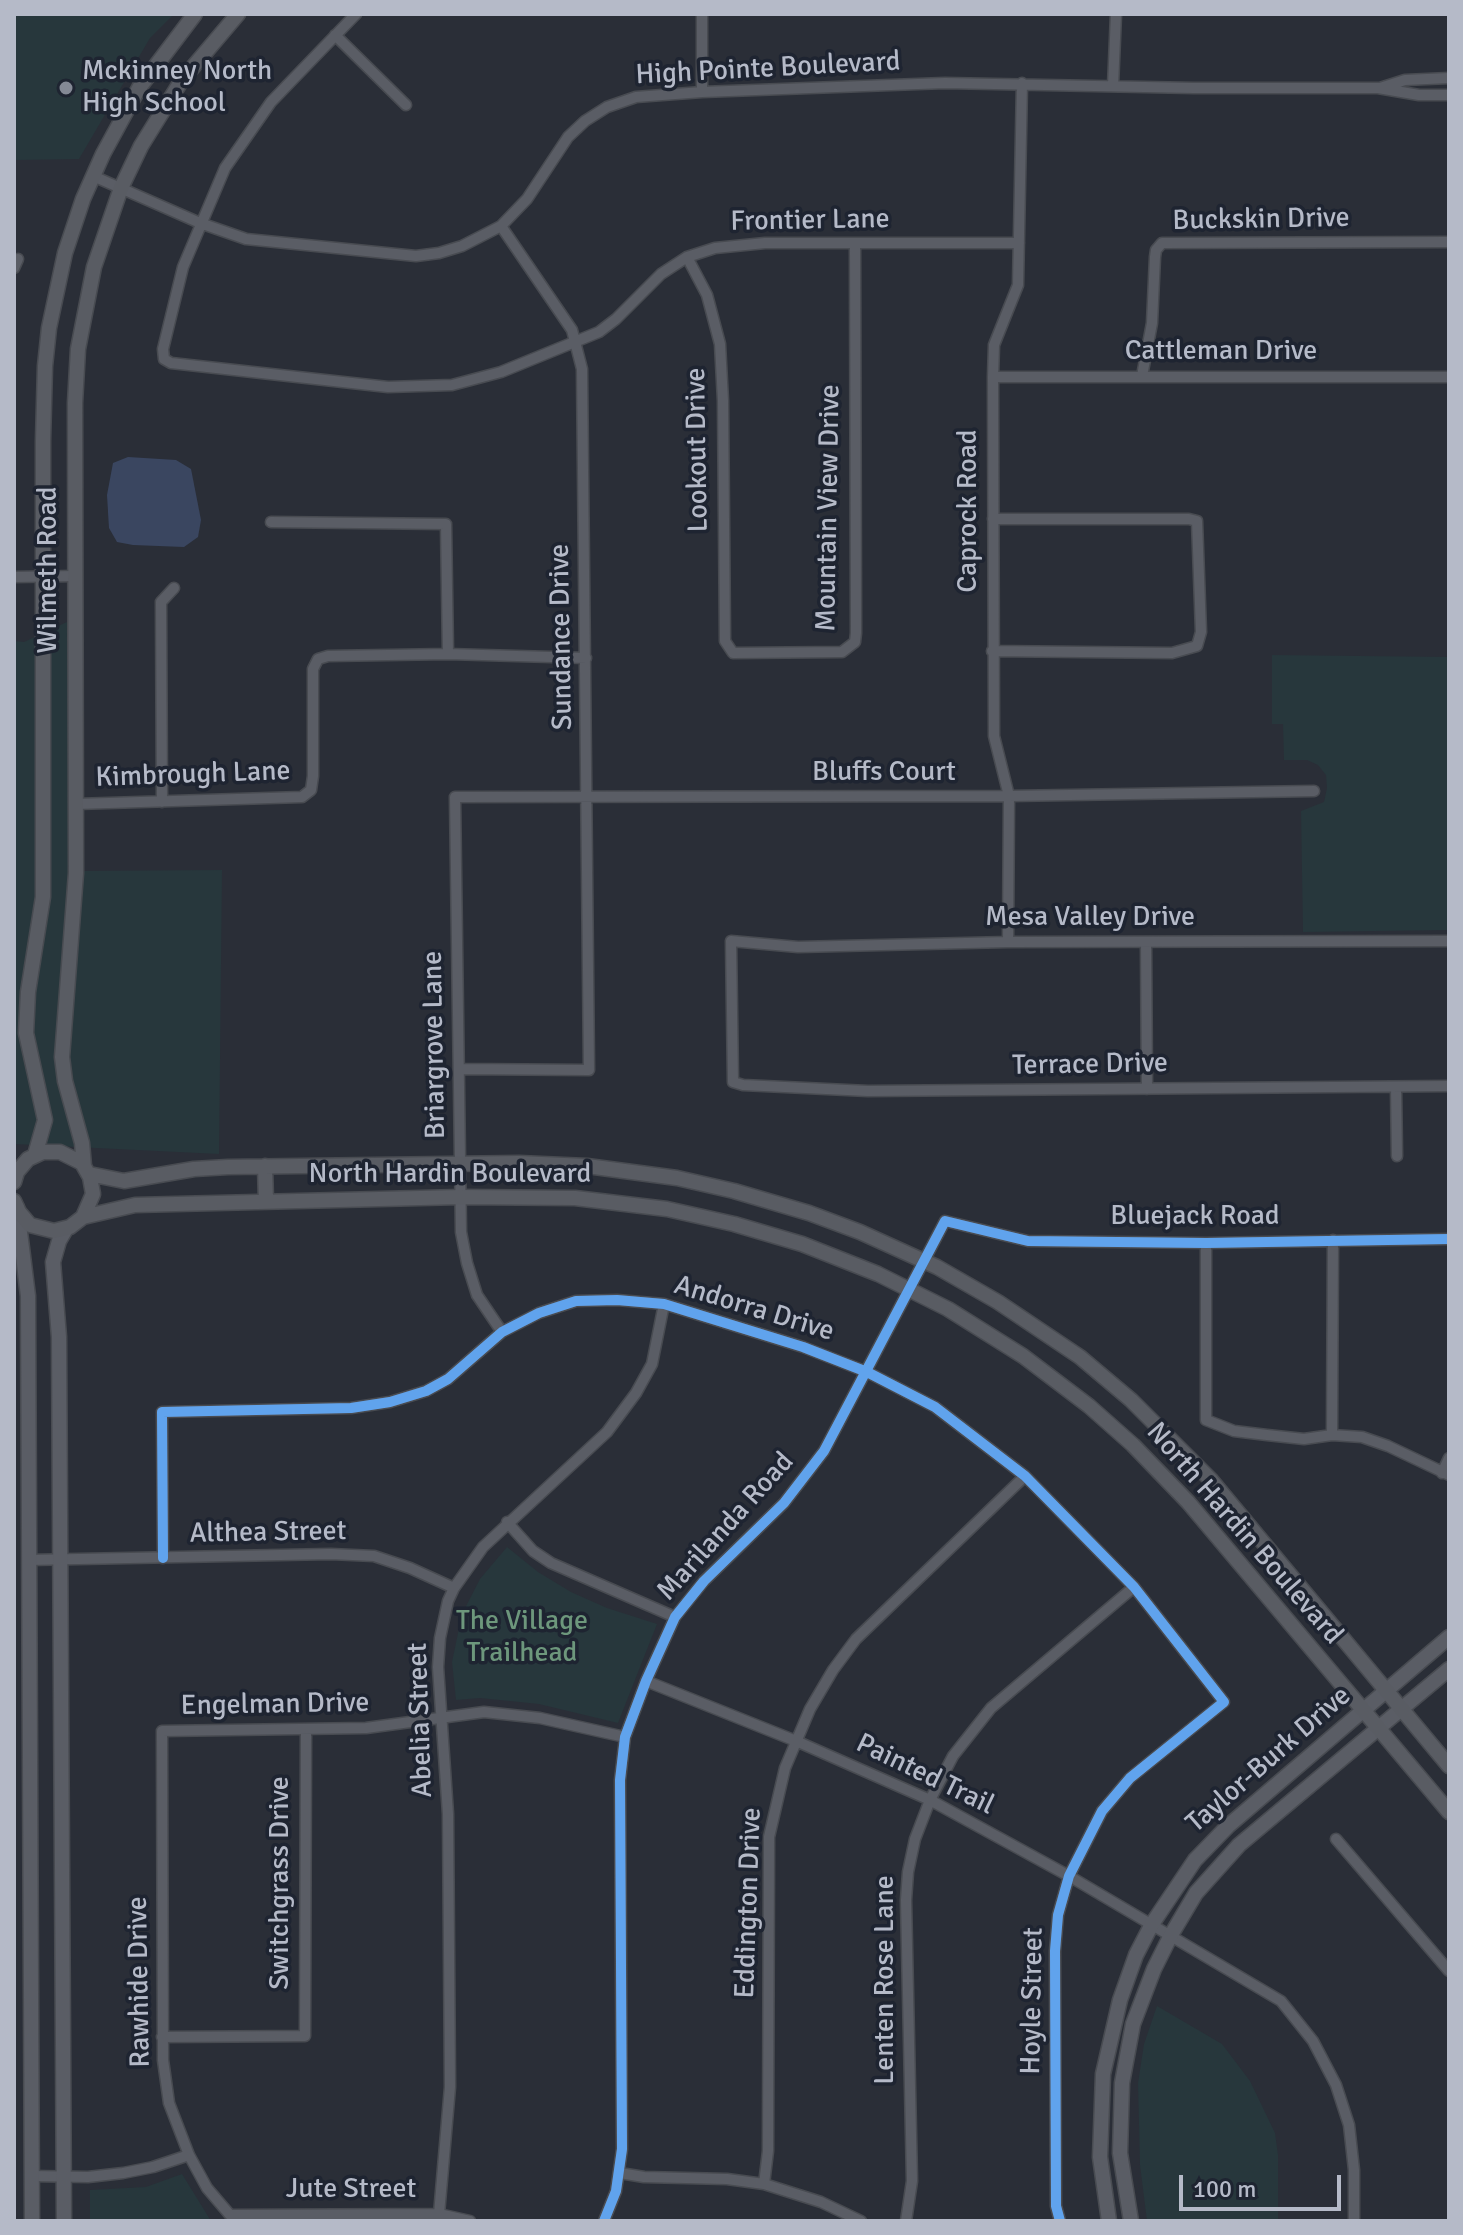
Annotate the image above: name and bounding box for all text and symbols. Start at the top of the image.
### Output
street label: High Pointe Boulevard [635,45,901,93]
place label: Mckinney North High School [82,55,272,121]
marker: Mckinney North High School [57,79,75,97]
street label: Buckskin Drive [1172,202,1350,238]
street label: Frontier Lane [730,203,890,239]
street label: Cattleman Drive [1125,335,1317,369]
street label: Lookout Drive [680,367,716,533]
street label: Mountain View Drive [810,384,848,632]
street label: Caprock Road [952,429,986,593]
street label: Wilmeth Road [32,486,66,654]
street label: Sundance Drive [544,544,580,730]
street label: Kimbrough Lane [95,755,291,795]
street label: Bluffs Court [812,756,956,790]
street label: Mesa Valley Drive [985,901,1195,935]
street label: Briargrove Lane [417,951,453,1139]
street label: Terrace Drive [1012,1047,1168,1083]
street label: North Hardin Boulevard [309,1158,591,1192]
street label: Bluejack Road [1110,1200,1280,1234]
street label: Andorra Drive [670,1269,838,1349]
street label: North Hardin Boulevard [1139,1416,1349,1652]
street label: Marilanda Road [651,1446,801,1608]
street label: Althea Street [189,1515,347,1551]
park label: The Village Trailhead [456,1605,588,1671]
street label: Abelia Street [402,1642,440,1798]
street label: Taylor-Burk Drive [1180,1680,1358,1840]
street label: Engelman Drive [180,1687,370,1723]
street label: Painted Trail [850,1727,1000,1823]
street label: Switchgrass Drive [264,1776,298,1990]
street label: Eddington Drive [729,1807,769,1999]
street label: Lenten Rose Lane [869,1875,903,2085]
street label: Rawhide Drive [122,1896,158,2068]
street label: Hoyle Street [1015,1927,1051,2075]
scale bar [1183,2159,1345,2209]
street label: Jute Street [286,2173,416,2207]
text: 100 m [1193,2174,1256,2204]

